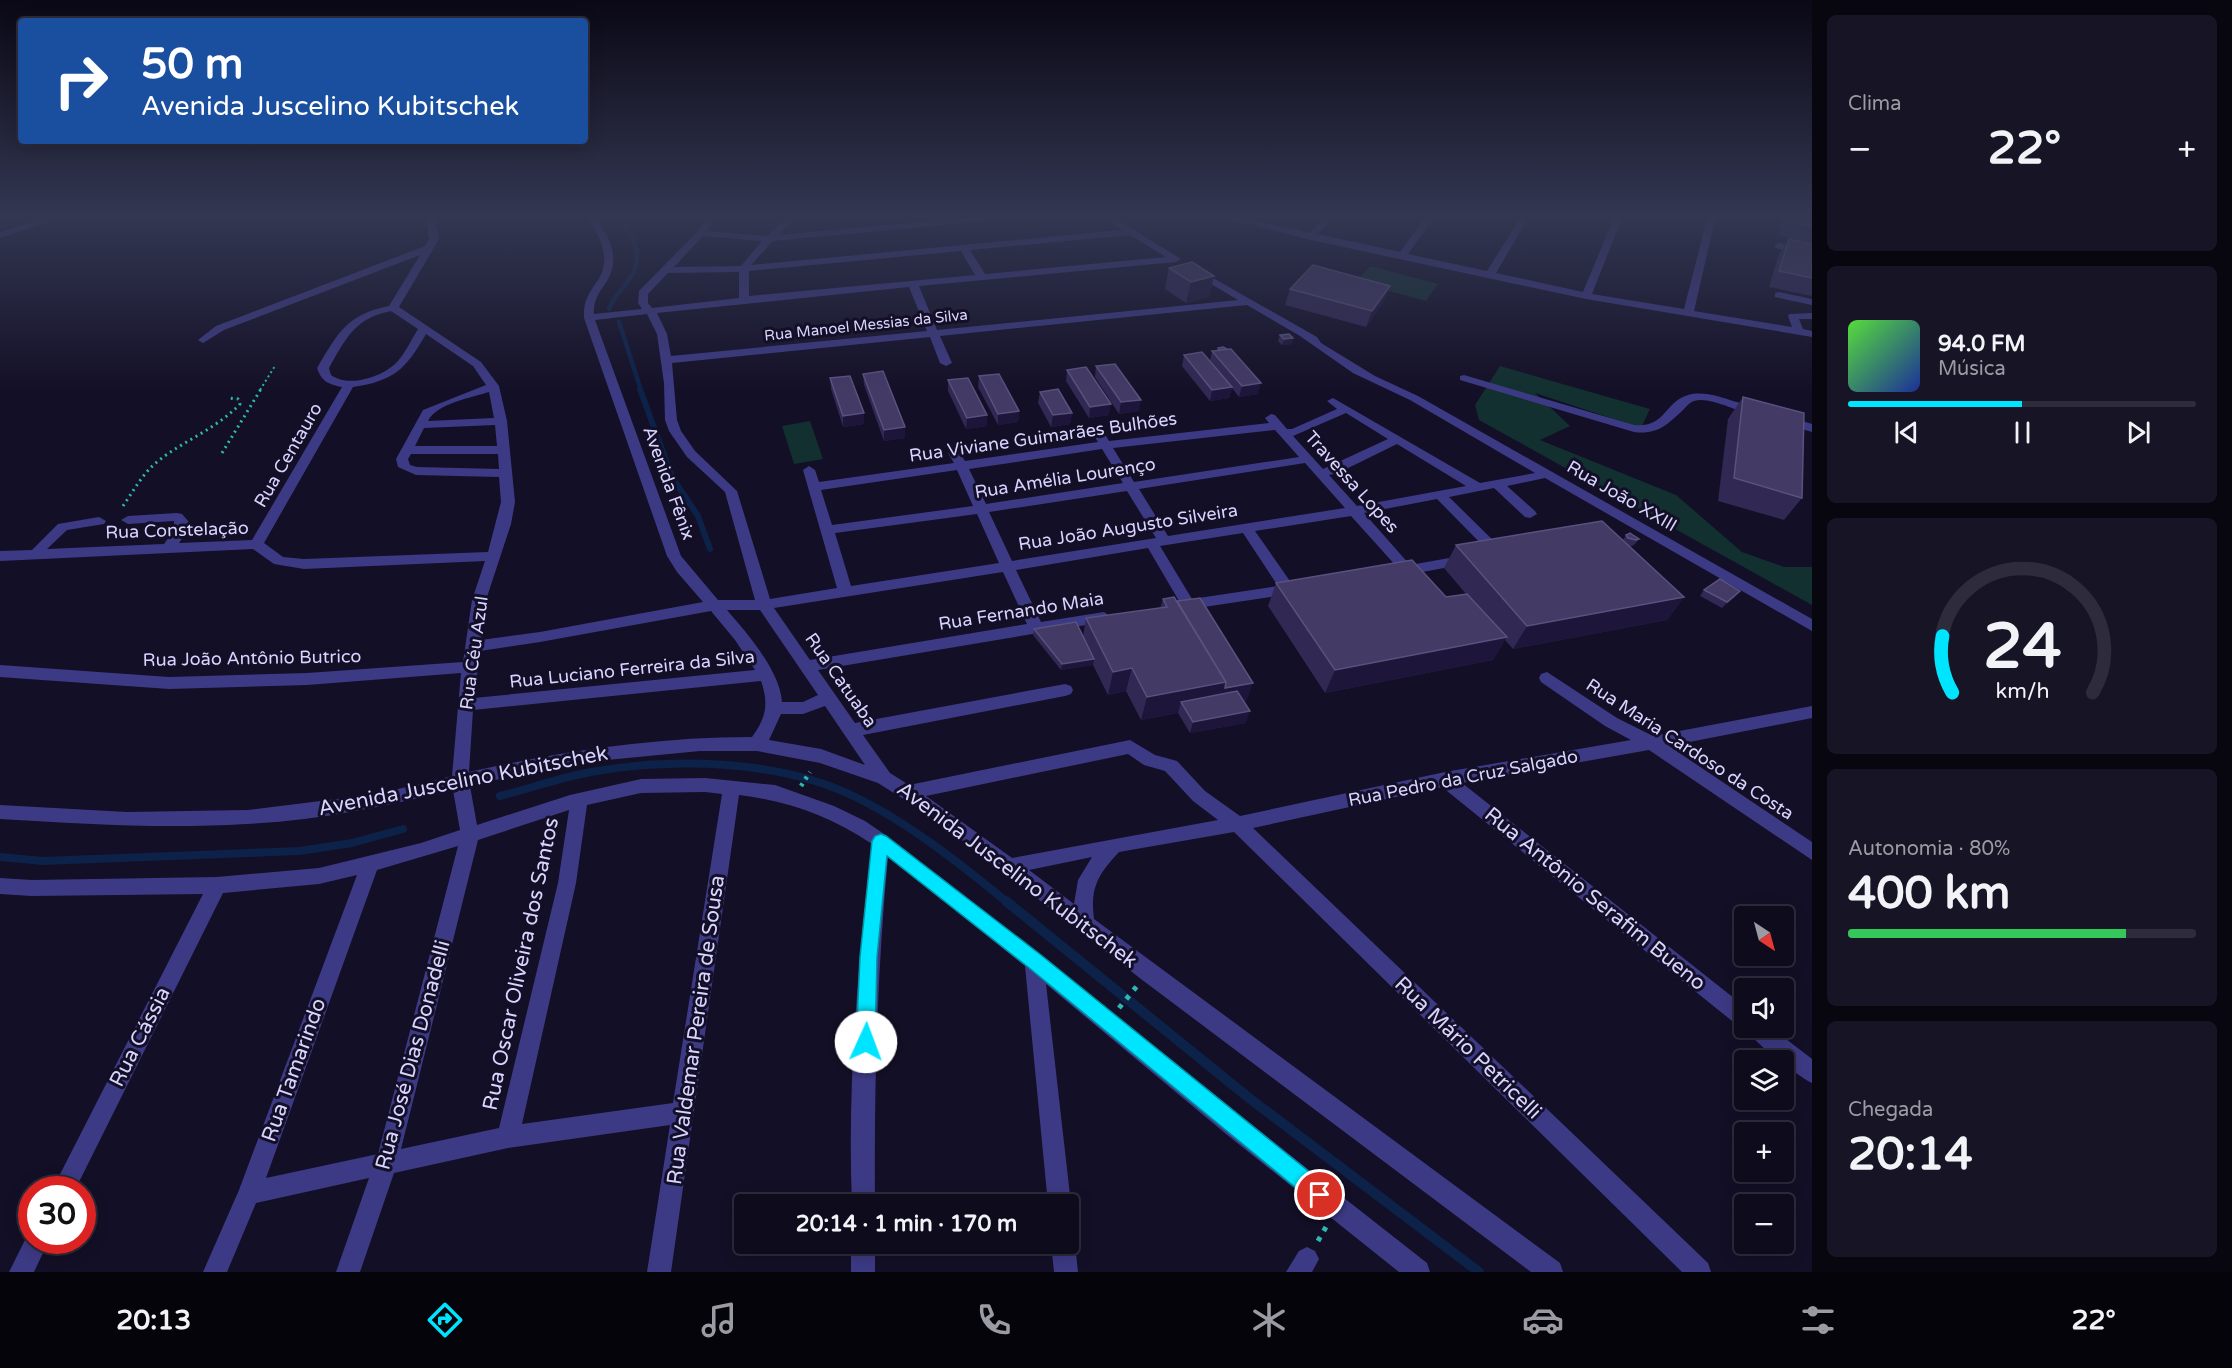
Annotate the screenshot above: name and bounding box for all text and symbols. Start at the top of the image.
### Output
text: 50 m [141,39,243,90]
icon: right [42,42,120,120]
text: Avenida Juscelino Kubitschek [141,90,519,123]
text: Clima [1848,92,1901,116]
text: 22° [1988,122,2061,176]
text: − [1848,130,1872,169]
text: + [2177,130,2196,169]
street label: Rua Manoel Messias da Silva [763,305,969,345]
text: 94.0 FM [1938,331,2026,357]
text: Música [1938,357,2006,381]
street label: Rua Centauro [249,399,327,511]
street label: Rua Viviane Guimarães Bulhões [908,407,1178,467]
icon: previous [1890,416,1923,449]
icon: pause [2006,416,2039,449]
icon: next [2122,416,2155,449]
street label: Avenida Fênix [638,423,700,543]
street label: Travessa Lopes [1300,426,1404,538]
street label: Rua Amélia Lourenço [973,453,1157,503]
street label: Rua João XXIII [1563,456,1681,536]
street label: Rua João Augusto Silveira [1017,499,1239,555]
street label: Rua Constelação [105,517,249,543]
street label: Rua Fernando Maia [937,587,1105,635]
street label: Rua Céu Azul [455,595,493,711]
text: 24 [1983,610,2061,685]
street label: Rua Catuaba [800,628,882,732]
street label: Rua João Antônio Butrico [143,645,361,671]
street label: Rua Luciano Ferreira da Silva [508,645,756,693]
street label: Rua Maria Cardoso da Costa [1582,674,1798,824]
text: km/h [1995,678,2049,704]
street label: Avenida Juscelino Kubitschek [316,741,610,821]
street label: Rua Pedro da Cruz Salgado [1346,745,1580,811]
street label: Avenida Juscelino Kubitschek [892,776,1142,974]
street label: Rua Antônio Serafim Bueno [1479,802,1711,996]
street label: Rua Oscar Oliveira dos Santos [478,815,564,1113]
text: Autonomia · 80% [1848,837,2010,861]
text: 400 km [1848,867,2010,921]
street label: Rua Valdemar Pereira de Sousa [662,874,730,1186]
north arrow [1734,906,1794,966]
map controls [1734,906,1794,1254]
street label: Rua José Dias Donadelli [370,937,456,1173]
street label: Rua Mário Petricelli [1389,972,1547,1124]
button: sound [1734,978,1794,1038]
street label: Rua Cássia [104,983,176,1091]
street label: Rua Tamarindo [256,995,332,1145]
position arrow [834,1010,898,1074]
button: layers [1734,1050,1794,1110]
text: Chegada [1848,1098,1933,1122]
button: + [1734,1122,1794,1182]
text: 20:14 [1848,1128,1973,1182]
pin [1294,1169,1345,1220]
speed limit sign: 30 [18,1176,96,1254]
icon: arrive [1303,1178,1336,1211]
button: − [1734,1194,1794,1254]
text: 20:14 · 1 min · 170 m [796,1211,1017,1237]
icon: directions [424,1299,466,1341]
icon: music [698,1299,740,1341]
icon: phone [973,1299,1015,1341]
icon: climate [1248,1299,1290,1341]
icon: car [1522,1299,1564,1341]
icon: filters [1797,1299,1839,1341]
text: 20:13 [116,1304,191,1337]
text: 22° [2072,1304,2116,1337]

